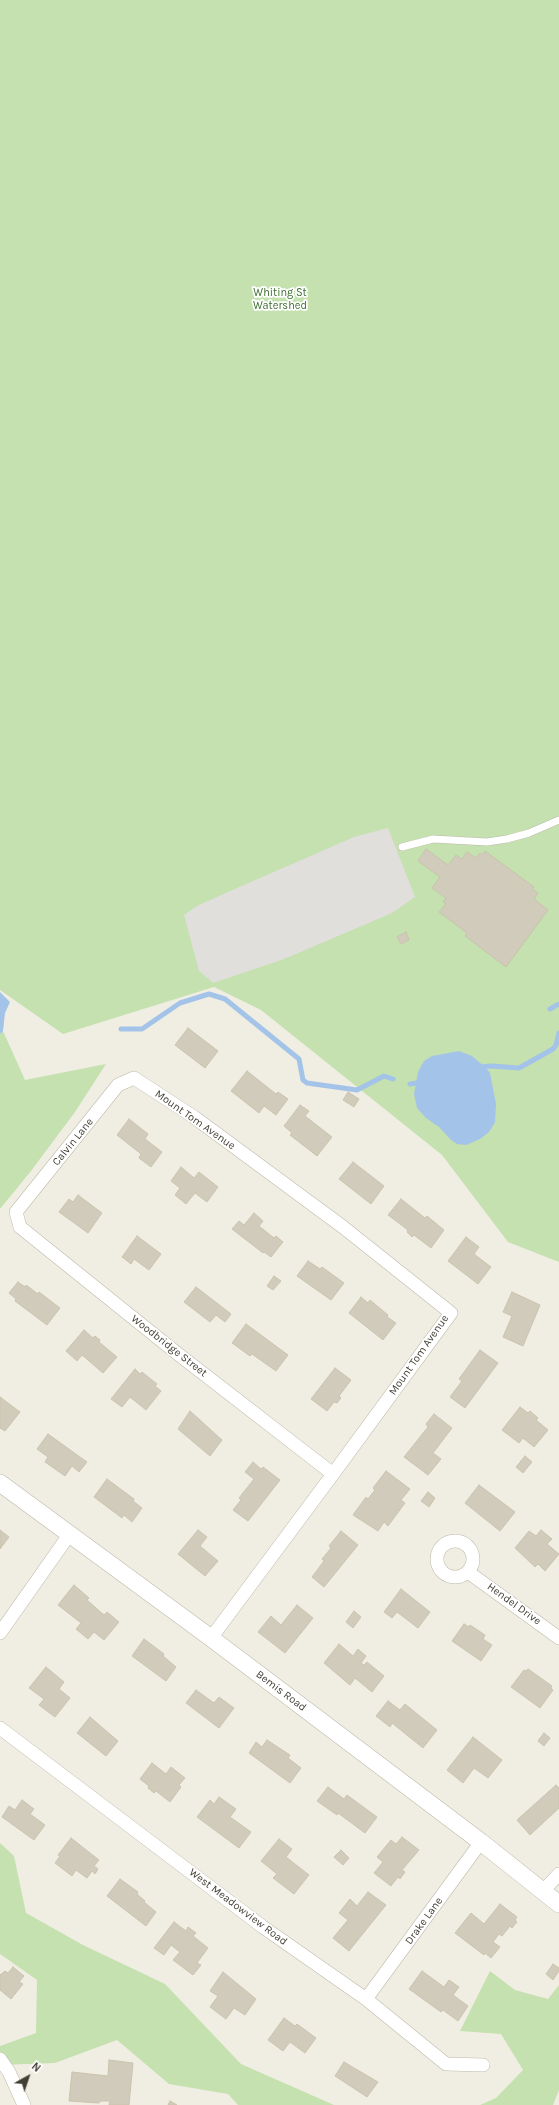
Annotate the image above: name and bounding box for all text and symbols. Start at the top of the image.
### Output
park label: Whiting St Watershed [253,286,307,312]
street label: Mount Tom Avenue [152,1087,238,1153]
street label: Calvin Lane [50,1116,96,1168]
street label: Woodbridge Street [128,1312,210,1380]
street label: Mount Tom Avenue [386,1312,452,1398]
street label: Hendel Drive [485,1580,543,1628]
street label: Bemis Road [253,1668,309,1714]
street label: West Meadowview Road [186,1866,290,1948]
street label: Drake Lane [402,1895,446,1947]
north arrow [8,2057,48,2097]
text: N [29,2060,43,2075]

